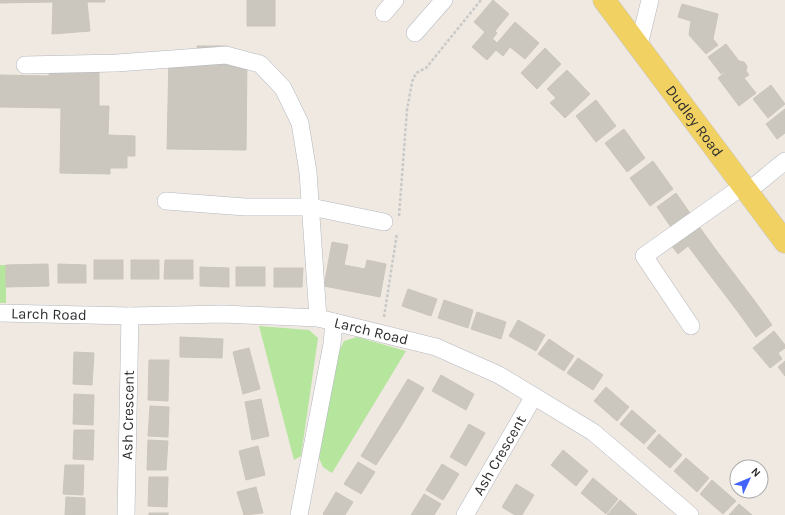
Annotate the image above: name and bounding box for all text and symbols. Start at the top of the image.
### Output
street label: Dudley Road [662,82,727,160]
street label: Larch Road [11,304,87,324]
street label: Larch Road [332,313,410,349]
street label: Ash Crescent [118,370,138,460]
street label: Ash Crescent [469,412,530,499]
north arrow [729,459,769,499]
text: N [748,465,763,480]

